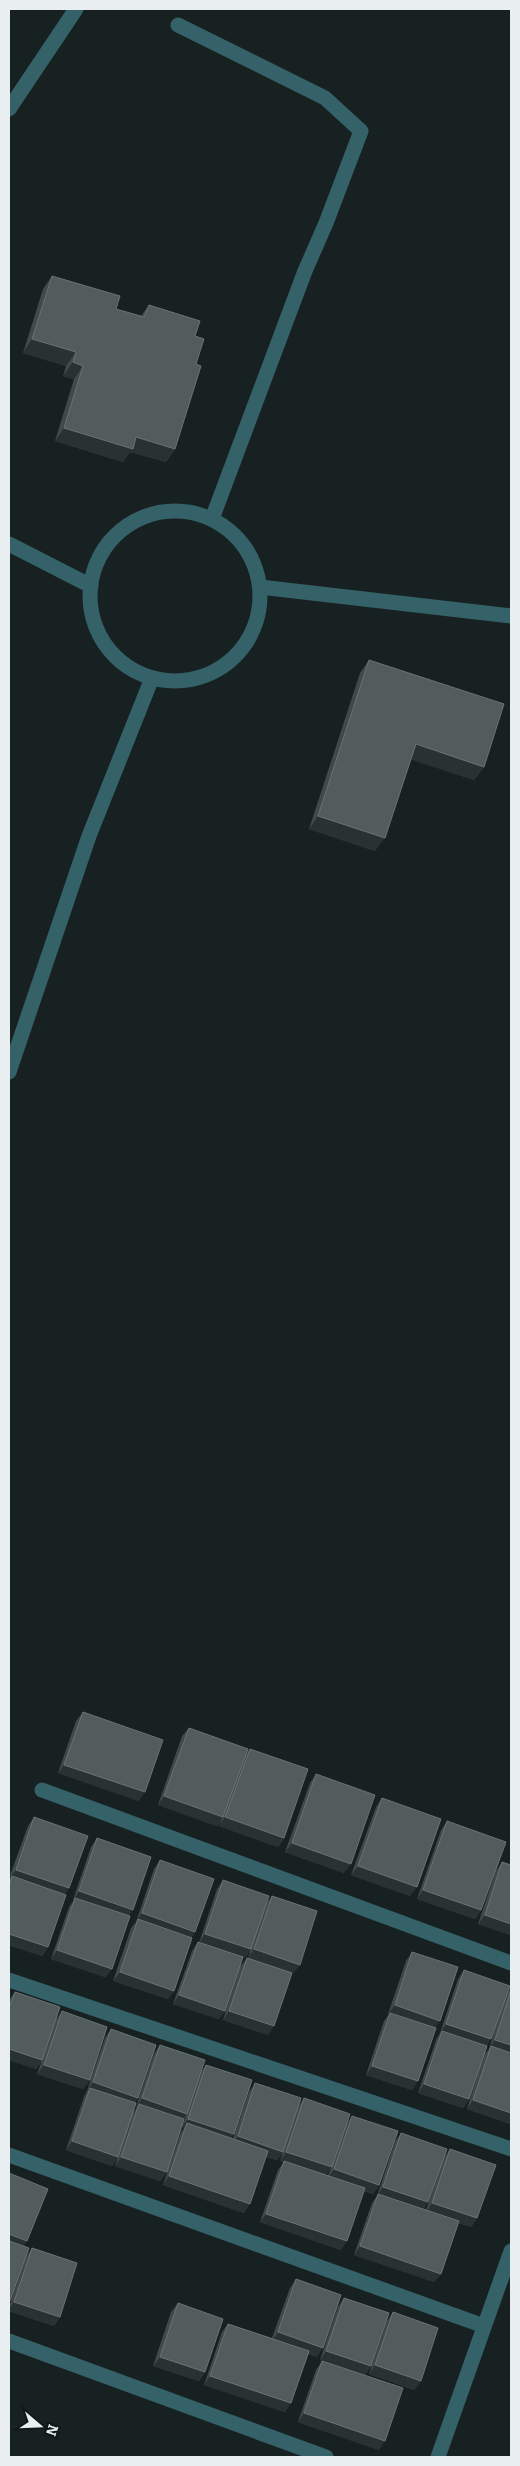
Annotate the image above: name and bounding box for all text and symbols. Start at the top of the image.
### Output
north arrow [15,2401,65,2451]
text: N [42,2422,62,2438]

